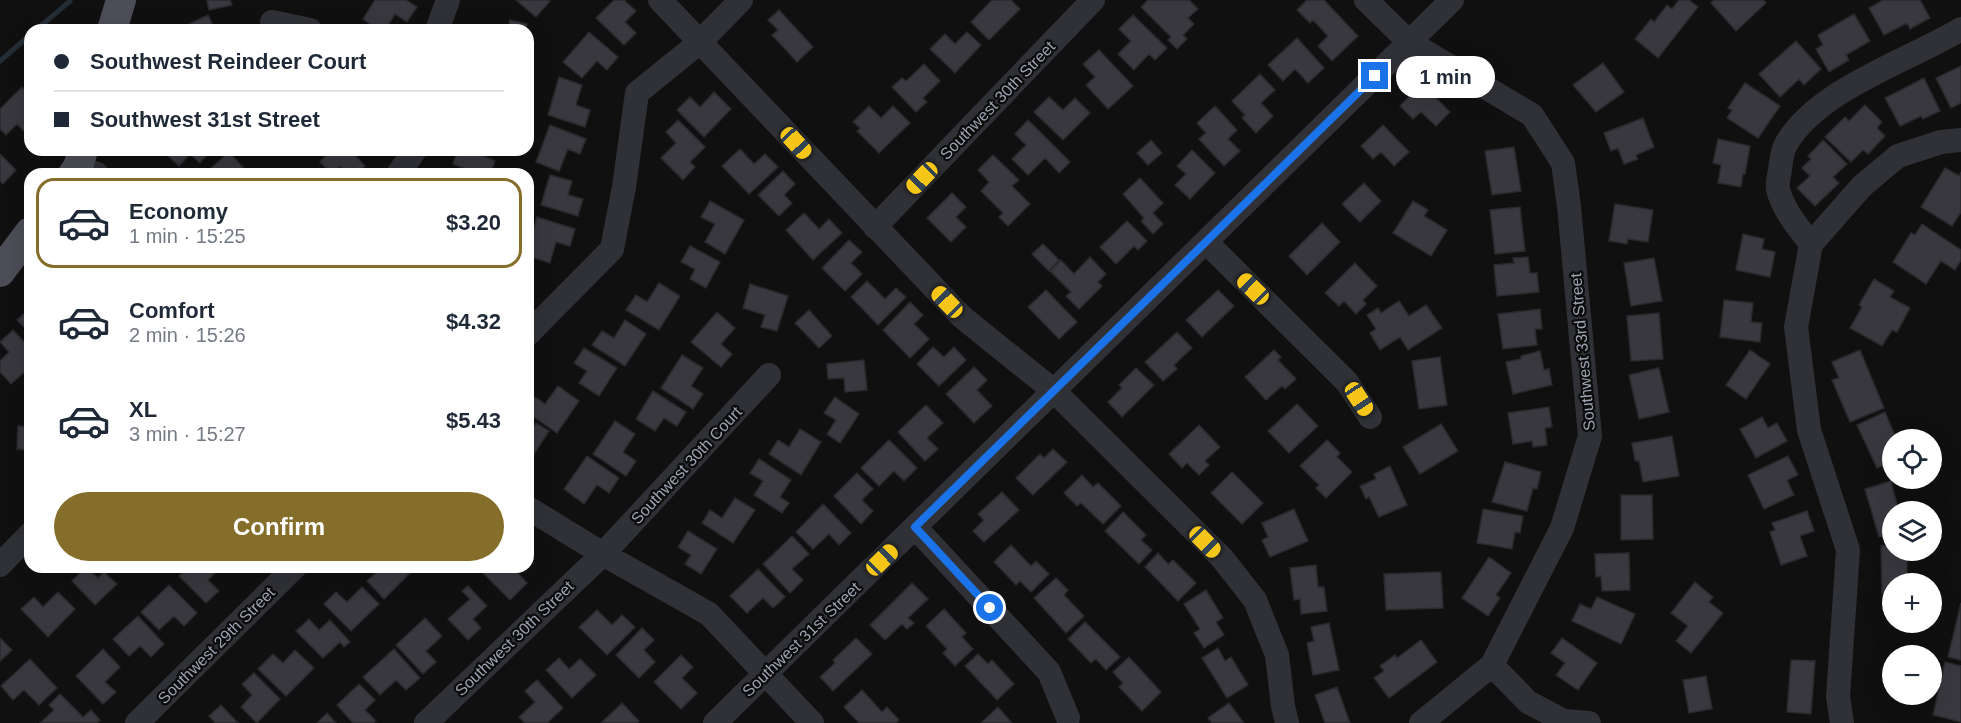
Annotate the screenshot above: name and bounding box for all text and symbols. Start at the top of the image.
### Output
street label: Southwest 30th Street [937,37,1059,163]
text: Southwest Reindeer Court [90,49,366,74]
callout: 1 min [1396,55,1495,97]
route end [1361,62,1388,89]
text: 1 min [1419,66,1472,88]
text: Southwest 31st Street [90,107,320,132]
car [777,124,815,162]
car [903,159,941,197]
icon: car [57,196,111,250]
text: Economy [129,199,228,224]
text: $3.20 [446,210,501,235]
text: 1 min · 15:25 [129,225,246,247]
car [1234,270,1272,308]
street label: Southwest 33rd Street [1567,272,1598,432]
car [928,283,966,321]
icon: car [57,295,111,349]
text: Comfort [129,298,215,323]
text: $4.32 [446,309,501,334]
text: 2 min · 15:26 [129,324,246,346]
car [1342,379,1376,419]
icon: car [57,394,111,448]
text: XL [129,397,157,422]
street label: Southwest 30th Court [628,403,745,527]
text: $5.43 [446,408,501,433]
text: 3 min · 15:27 [129,423,246,445]
map controls [1882,429,1942,705]
button: locate [1882,429,1942,489]
button: Confirm [54,492,504,561]
button: layers [1882,501,1942,561]
car [1186,523,1224,561]
car [863,541,901,579]
button: + [1882,573,1942,633]
street label: Southwest 30th Street [452,577,577,699]
street label: Southwest 31st Street [739,578,864,700]
street label: Southwest 29th Street [155,583,278,707]
route start [976,594,1003,621]
button: − [1882,645,1942,705]

